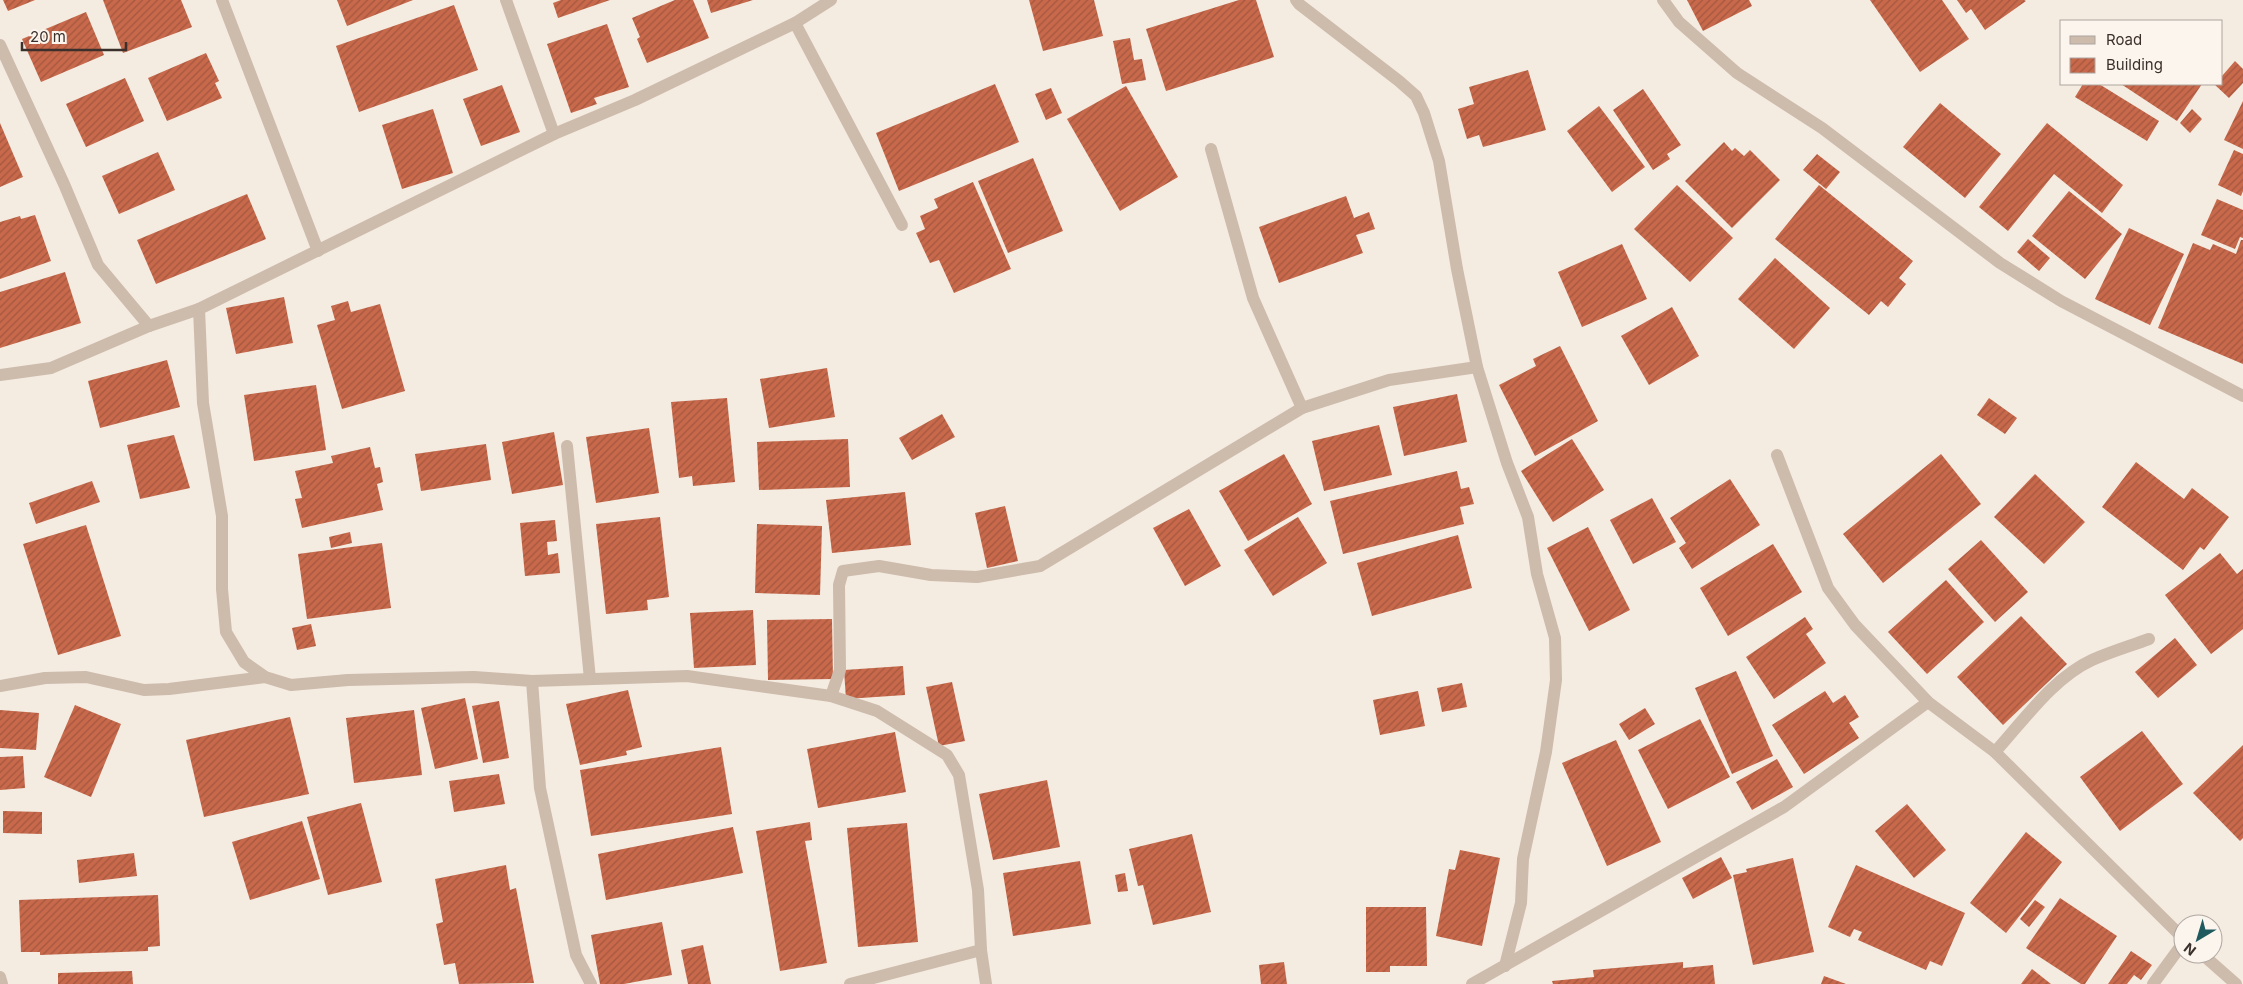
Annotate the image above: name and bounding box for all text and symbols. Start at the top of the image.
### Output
scale bar [22,20,126,52]
legend [2060,20,2223,85]
text: 20 m [30,27,66,46]
text: Road [2106,30,2142,49]
text: Building [2106,55,2163,74]
north arrow [2173,914,2223,964]
text: N [2180,940,2199,960]

